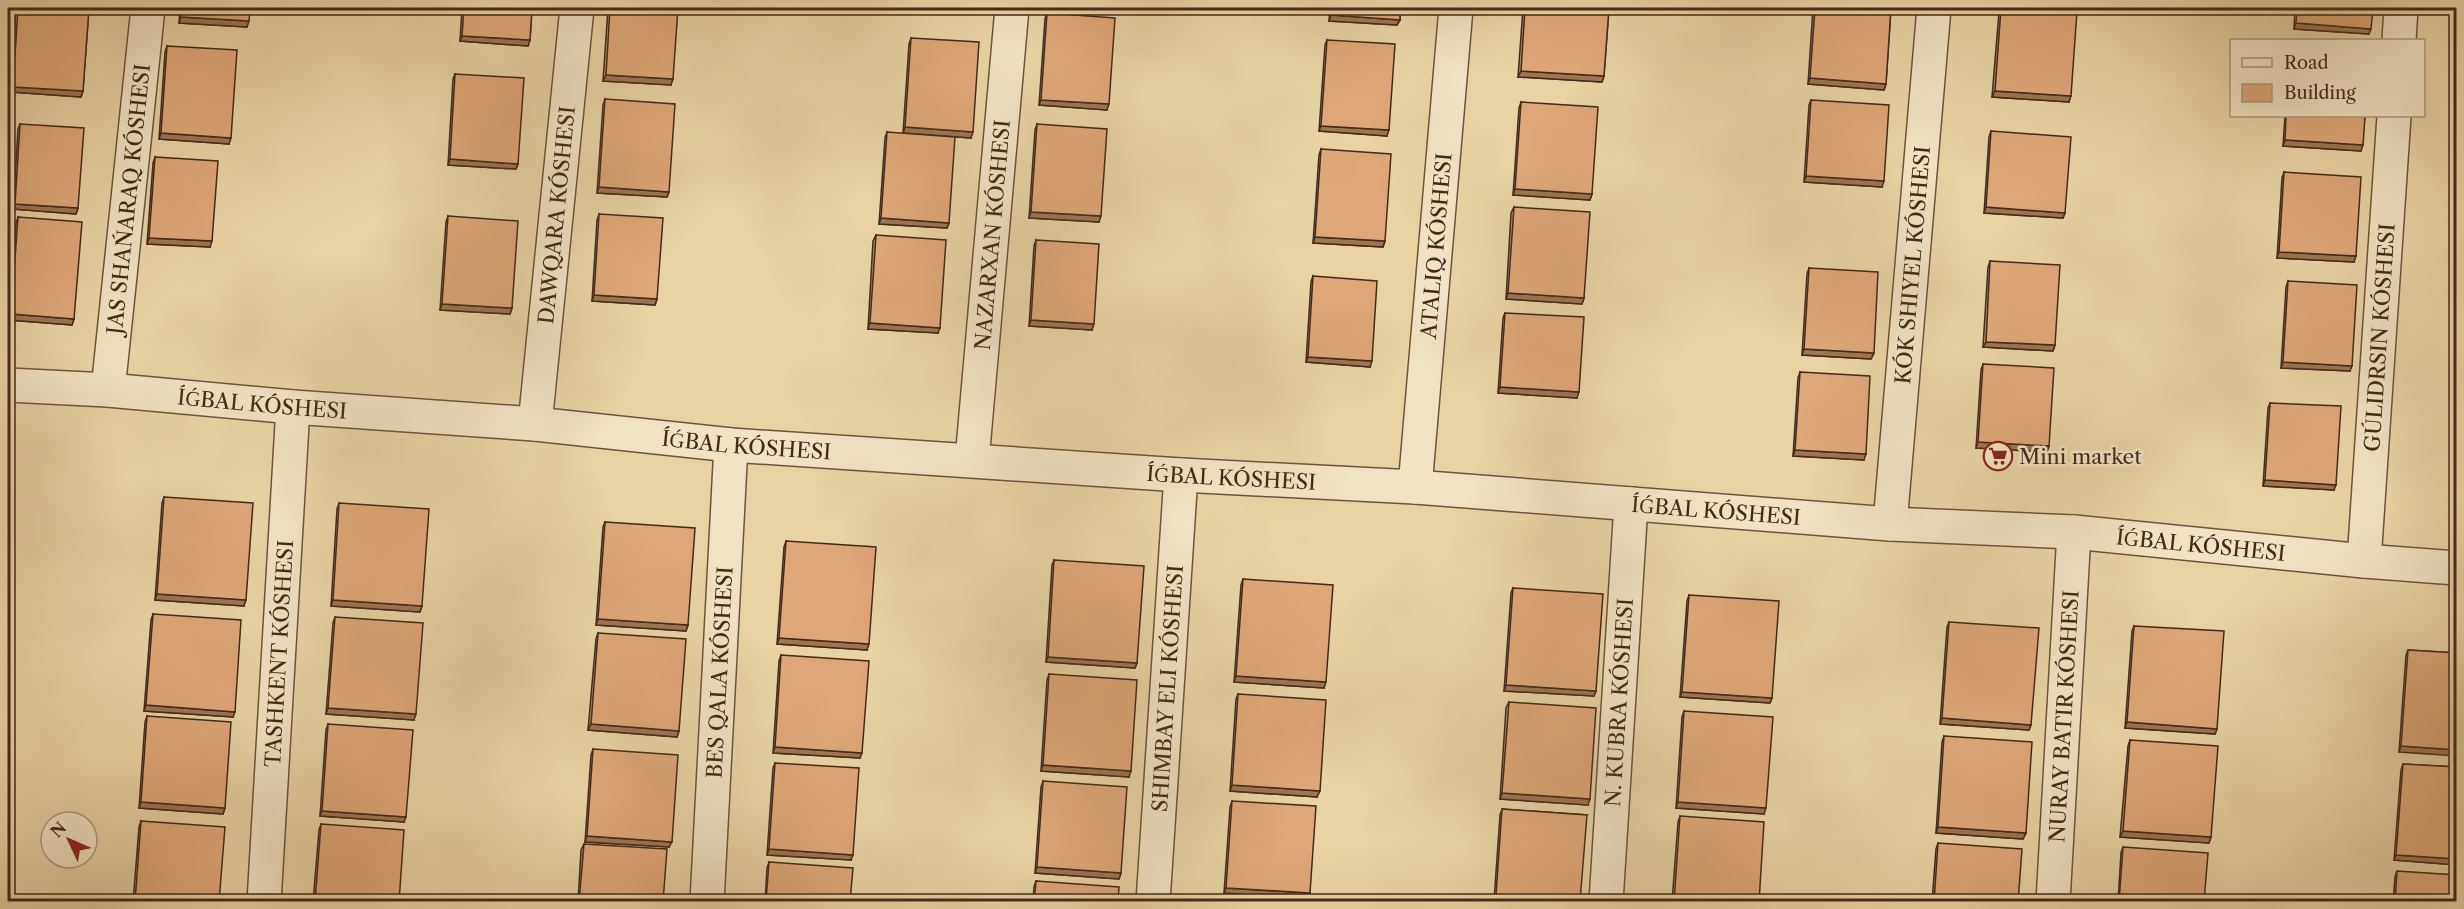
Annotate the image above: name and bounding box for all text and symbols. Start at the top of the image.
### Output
legend [2230,39,2425,117]
text: Road [2284,52,2329,74]
street label: JAS SHAŃARAQ KÓSHESI [101,63,155,339]
text: Building [2284,82,2356,104]
street label: DAWQARA KÓSHESI [533,105,580,325]
street label: NAZARXAN KÓSHESI [969,119,1015,351]
street label: KÓK SHIYEL KÓSHESI [1889,145,1935,385]
street label: ATALIQ KÓSHESI [1415,152,1456,341]
street label: GÚLIDRSIN KÓSHESI [2359,223,2399,452]
street label: ÍǴBAL KÓSHESI [176,384,348,423]
street label: ÍǴBAL KÓSHESI [660,425,832,464]
supermarket icon: Mini market [1982,440,2014,472]
place label: Mini market [2019,444,2142,469]
street label: ÍǴBAL KÓSHESI [1146,460,1317,494]
street label: ÍǴBAL KÓSHESI [1630,491,1802,530]
street label: ÍǴBAL KÓSHESI [2115,524,2287,566]
street label: TASHKENT KÓSHESI [259,539,298,768]
street label: SHIMBAY ELI KÓSHESI [1146,564,1188,813]
street label: BES QALA KÓSHESI [701,566,737,779]
street label: NURAY BATIR KÓSHESI [2044,589,2083,843]
street label: N. KUBRA KÓSHESI [1600,597,1638,808]
north arrow [39,810,99,870]
text: N [46,818,70,842]

